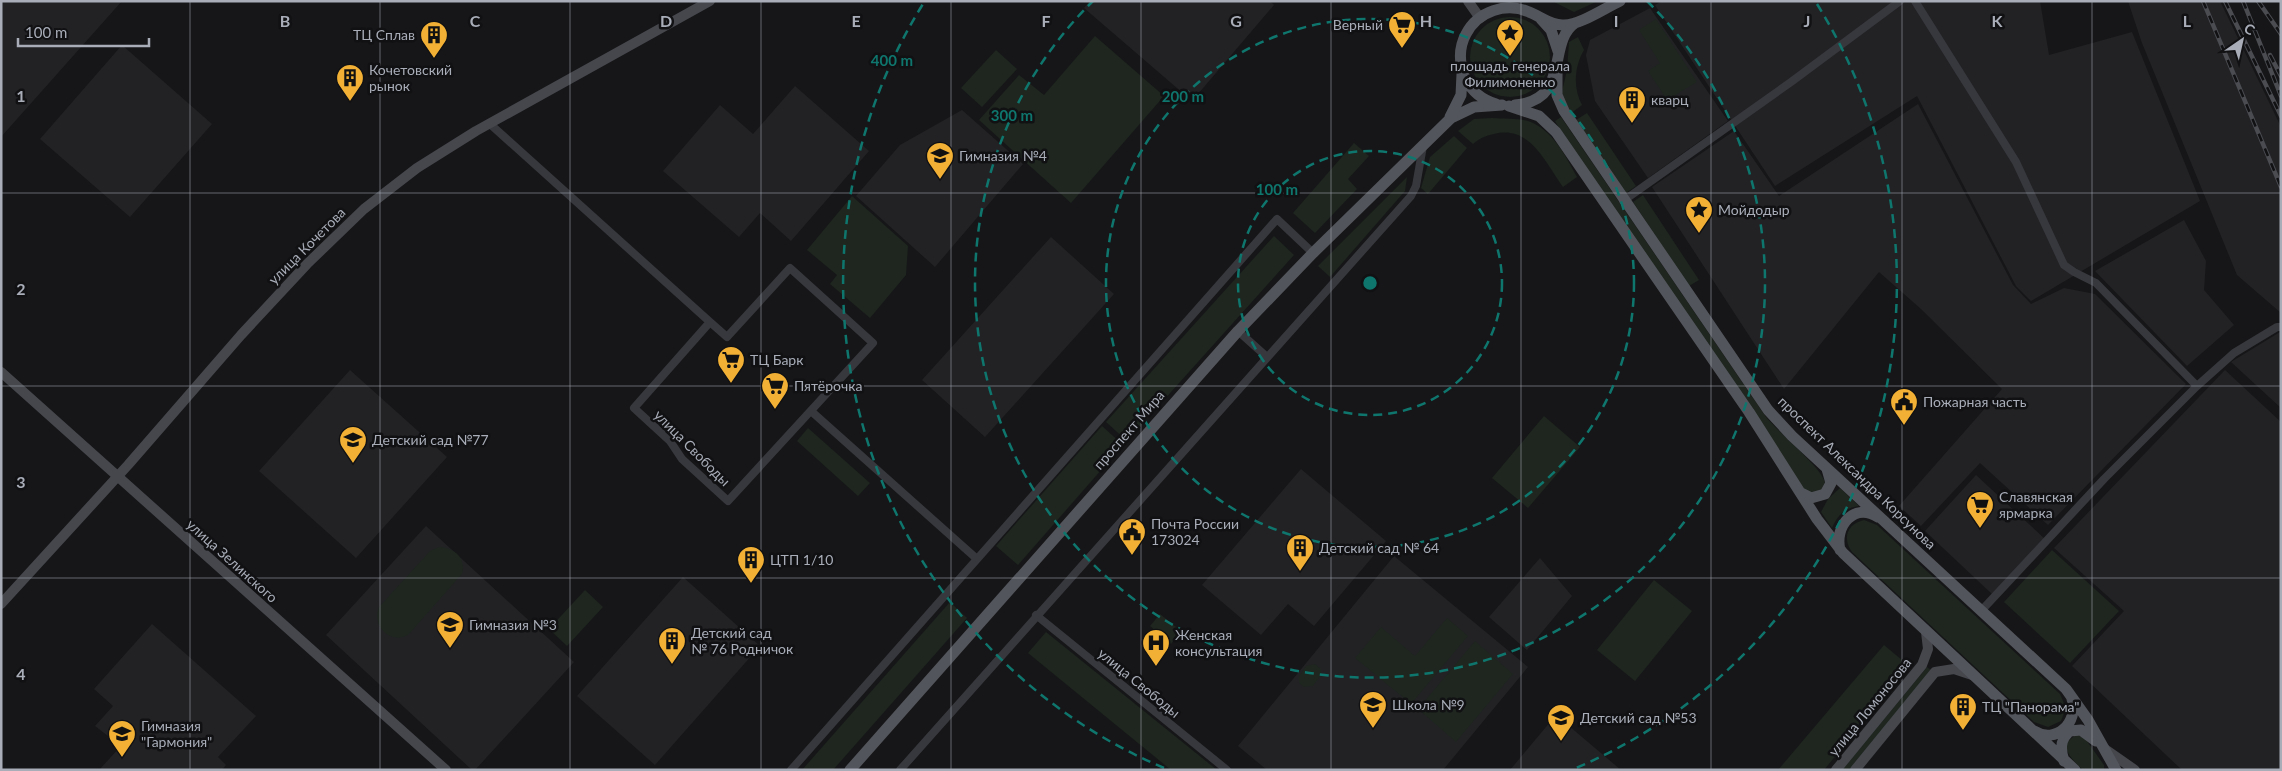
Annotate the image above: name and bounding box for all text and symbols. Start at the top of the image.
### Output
supermarket icon: Верный [1387,10,1417,49]
text: B [280,11,290,30]
text: C [470,11,481,30]
text: D [660,11,672,30]
text: E [851,11,861,30]
text: F [1041,11,1051,30]
text: G [1230,11,1242,30]
text: H [1420,11,1432,30]
text: I [1614,11,1618,30]
text: J [1804,11,1810,30]
text: K [1992,11,2004,30]
text: L [2183,11,2192,30]
scale bar [18,15,149,47]
north arrow [2217,15,2267,65]
place label: Верный [1333,16,1383,33]
place icon: площадь генерала Филимоненко [1495,18,1525,57]
text: С [2241,19,2259,39]
building icon: ТЦ Сплав [419,20,449,59]
text: 100 m [25,23,67,41]
place label: ТЦ Сплав [353,26,415,43]
text: 400 m [871,51,913,69]
place label: площадь генерала Филимоненко [1450,57,1570,90]
place label: Кочетовский рынок [369,61,452,94]
building icon: Кочетовский рынок [335,63,365,102]
building icon: кварц [1617,85,1647,124]
text: 1 [16,86,26,105]
text: 200 m [1162,87,1204,105]
place label: кварц [1651,91,1689,108]
text: 300 m [991,106,1033,124]
school or university icon: Гимназия №4 [925,141,955,180]
place label: Гимназия №4 [959,147,1047,164]
text: 100 m [1256,180,1298,198]
place icon: Мойдодыр [1684,195,1714,234]
place label: Мойдодыр [1718,201,1790,218]
street label: улица Кочетова [265,204,349,288]
centre of rings [1361,274,1379,292]
text: 2 [16,279,26,298]
supermarket icon: ТЦ Барк [716,345,746,384]
place label: ТЦ Барк [750,351,804,368]
supermarket icon: Пятёрочка [760,371,790,410]
place label: Пятёрочка [794,377,862,394]
street label: проспект Мира [1090,387,1168,473]
public building icon: Пожарная часть [1889,387,1919,426]
street label: проспект Александра Корсунова [1775,393,1940,553]
place label: Пожарная часть [1923,393,2027,410]
street label: улица Свободы [651,406,734,489]
school or university icon: Детский сад №77 [338,425,368,464]
place label: Детский сад №77 [372,431,489,448]
text: 3 [16,472,26,491]
place label: Славянская ярмарка [1999,488,2073,521]
supermarket icon: Славянская ярмарка [1965,490,1995,529]
street label: улица Зелинского [183,515,281,606]
place label: Почта России 173024 [1151,515,1239,548]
public building icon: Почта России 173024 [1117,517,1147,556]
building icon: Детский сад № 64 [1285,533,1315,572]
place label: Детский сад № 64 [1319,539,1439,556]
building icon: ЦТП 1/10 [736,545,766,584]
place label: ЦТП 1/10 [770,551,833,568]
school or university icon: Гимназия №3 [435,610,465,649]
place label: Гимназия №3 [469,616,557,633]
place label: Детский сад № 76 Родничок [691,624,794,657]
building icon: Детский сад № 76 Родничок [657,626,687,665]
place label: Женская консультация [1175,626,1262,659]
hospital icon: Женская консультация [1141,628,1171,667]
street label: улица Свободы [1095,644,1184,721]
street label: улица Ломоносова [1825,654,1915,759]
text: 4 [16,664,26,683]
school or university icon: Школа №9 [1358,690,1388,729]
building icon: ТЦ "Панорама" [1948,692,1978,731]
place label: Школа №9 [1392,696,1465,713]
place label: ТЦ "Панорама" [1982,698,2080,715]
school or university icon: Детский сад №53 [1546,703,1576,742]
place label: Детский сад №53 [1580,709,1697,726]
place label: Гимназия "Гармония" [141,717,212,750]
school or university icon: Гимназия "Гармония" [107,719,137,758]

